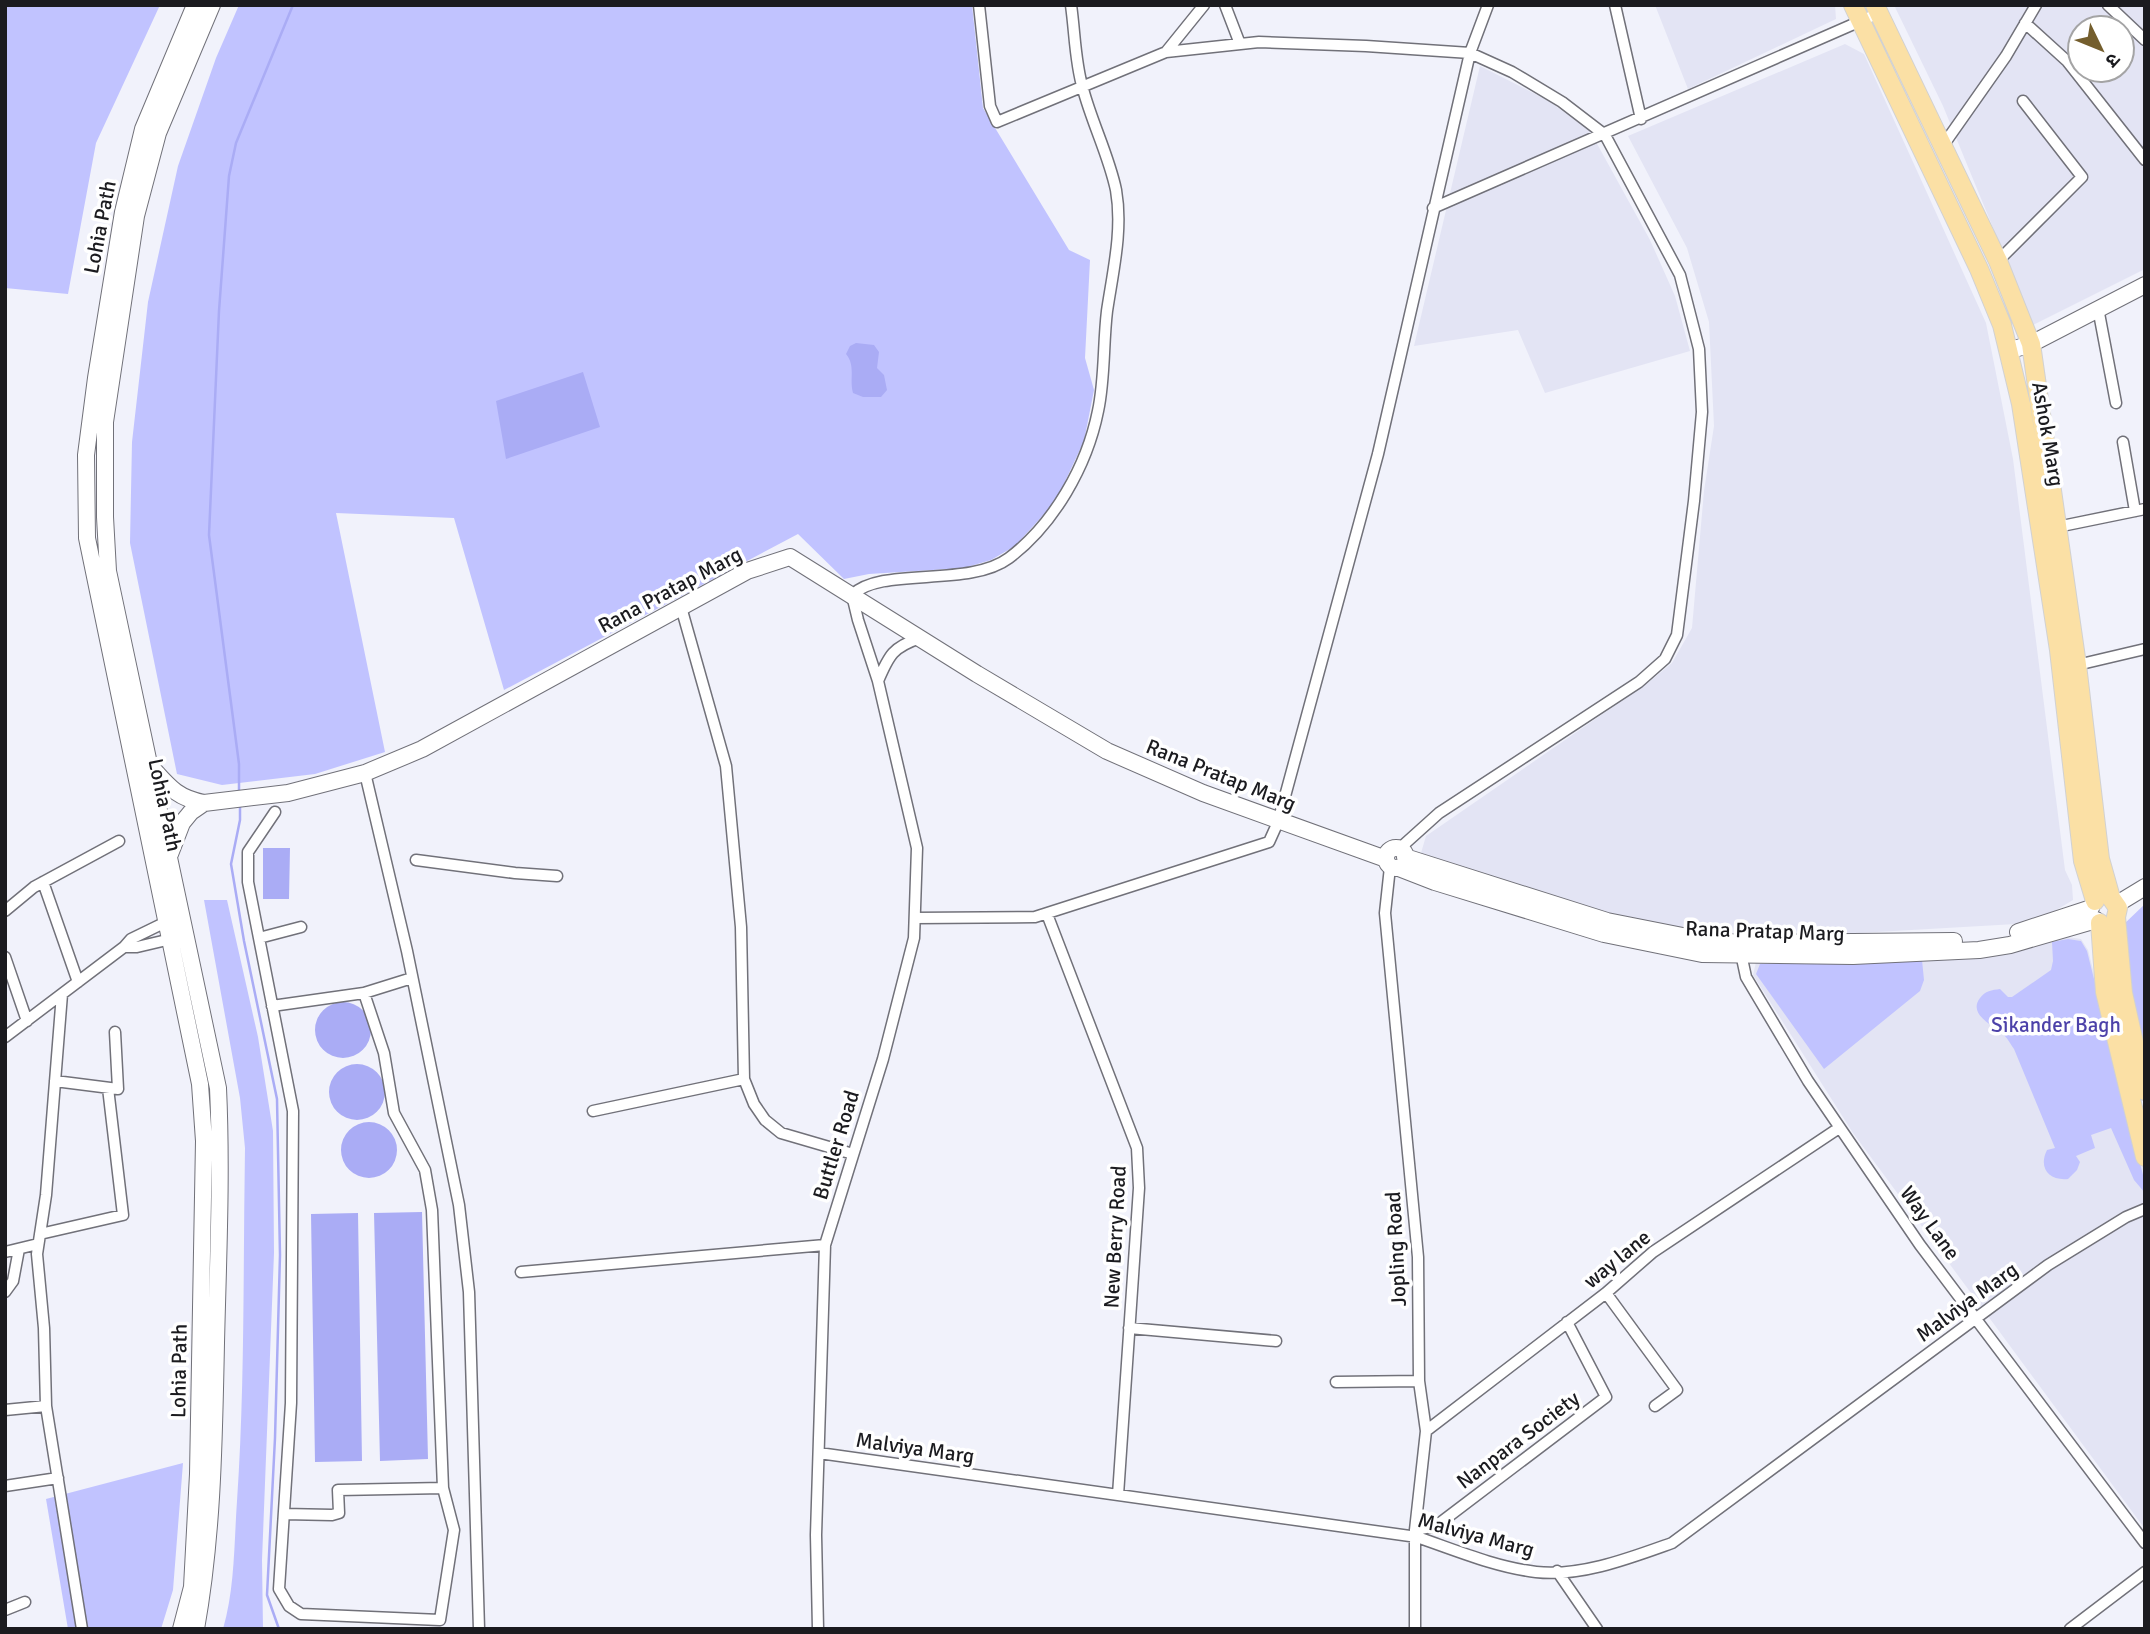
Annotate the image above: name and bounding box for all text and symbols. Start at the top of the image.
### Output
north arrow [2066,14,2136,84]
text: उ [2100,48,2125,73]
street label: Lohia Path [78,178,122,276]
street label: Ashok Marg [2026,380,2070,488]
street label: Rana Pratap Marg [594,541,746,639]
street label: Rana Pratap Marg [1142,733,1300,817]
street label: Lohia Path [142,756,188,854]
street label: Rana Pratap Marg [1685,915,1845,947]
park label: Sikander Bagh [1991,1012,2121,1038]
street label: Buttler Road [807,1087,865,1203]
street label: New Berry Road [1098,1165,1132,1309]
street label: Way Lane [1894,1181,1966,1265]
street label: Jopling Road [1380,1191,1412,1307]
street label: way lane [1578,1224,1656,1294]
street label: Malviya Marg [1911,1256,2023,1348]
street label: Lohia Path [165,1324,193,1418]
street label: Nanpara Society [1451,1385,1585,1495]
street label: Malviya Marg [854,1427,976,1469]
street label: Malviya Marg [1415,1507,1537,1563]

